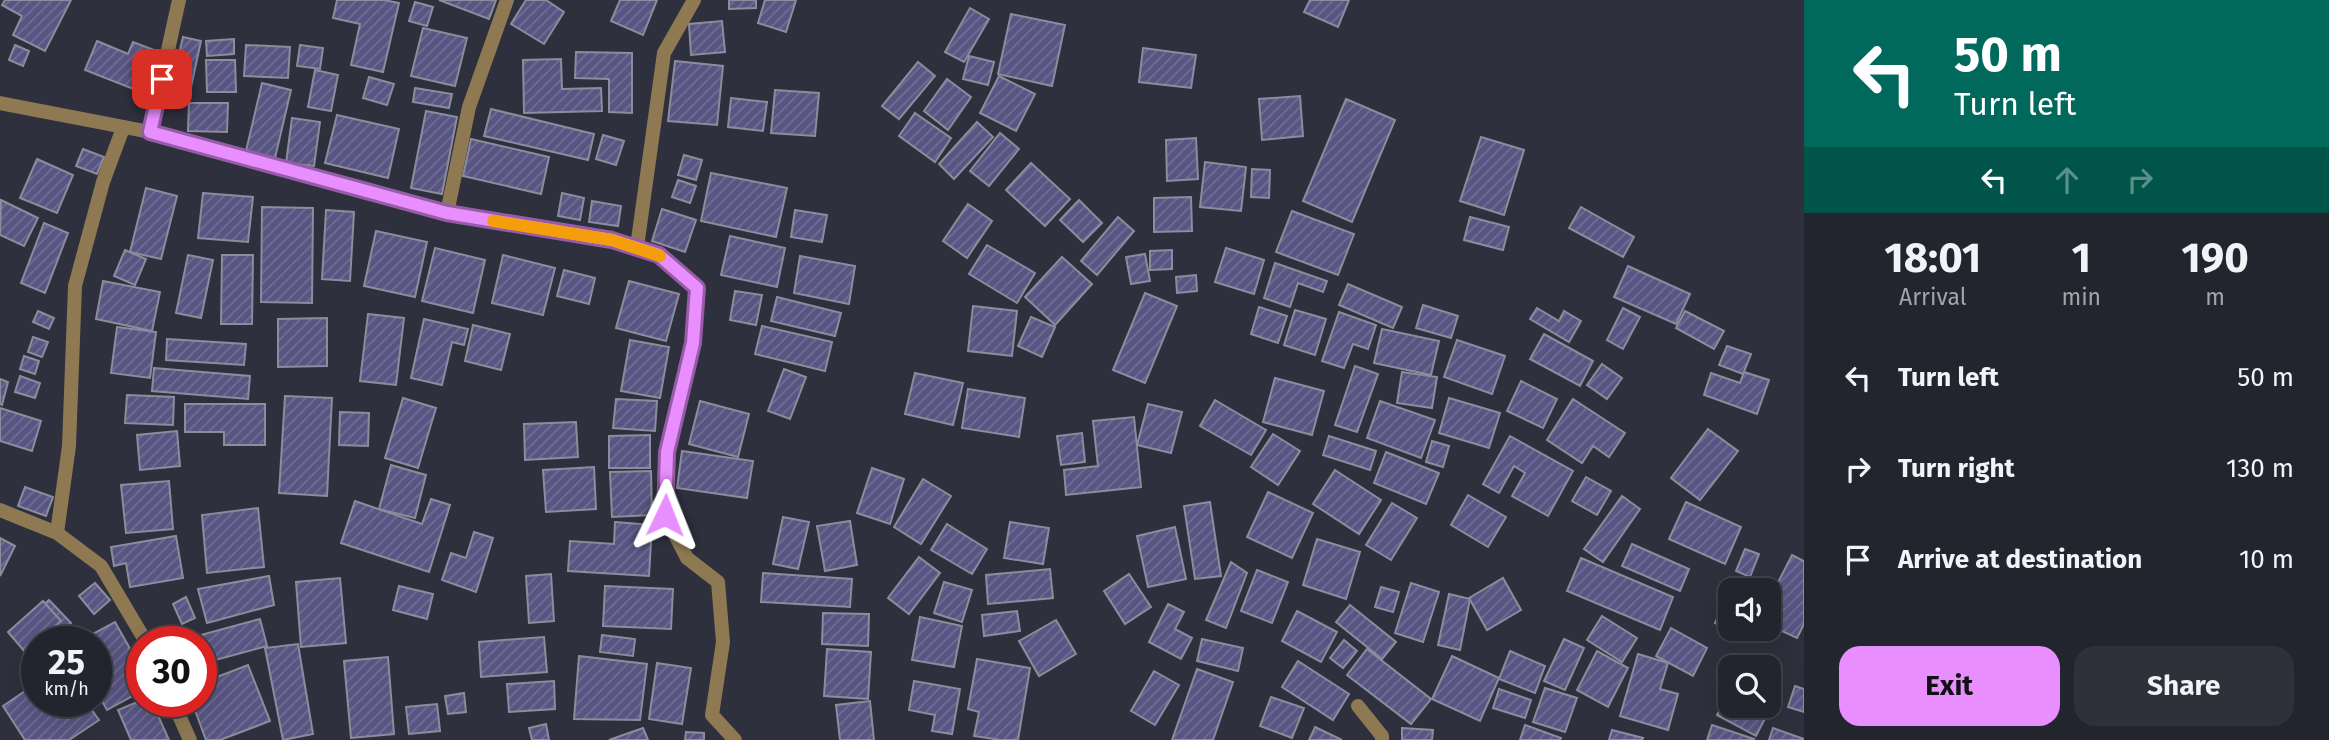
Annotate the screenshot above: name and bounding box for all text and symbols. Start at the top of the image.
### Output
text: 50 m [1954,25,2062,84]
icon: left [1839,28,1930,119]
pin [132,49,192,109]
icon: arrive [143,60,181,98]
text: Turn left [1954,85,2076,123]
icon: left [1975,161,2013,199]
icon: ahead [2048,161,2086,199]
icon: right [2121,161,2159,199]
text: 18:01 [1884,233,1981,283]
text: 1 [2072,233,2091,283]
text: 190 [2181,233,2249,283]
text: Arrival [1899,283,1966,311]
text: min [2061,283,2101,311]
text: m [2205,283,2225,311]
icon: left [1839,359,1877,397]
text: Turn left [1898,362,1999,393]
text: 50 m [2237,362,2294,393]
icon: right [1839,450,1877,488]
text: Turn right [1898,453,2015,484]
text: 130 m [2226,453,2294,484]
position arrow [628,478,702,552]
icon: arrive [1839,541,1877,579]
text: Arrive at destination [1898,544,2142,575]
text: 10 m [2239,544,2294,575]
map controls [1718,578,1781,718]
button: sound [1718,578,1781,641]
speed limit sign: 30 [126,626,217,717]
text: 25 [48,641,85,683]
button: Exit [1839,646,2060,726]
button: Share [2074,646,2294,726]
button: search [1718,655,1781,718]
text: km/h [44,678,89,700]

